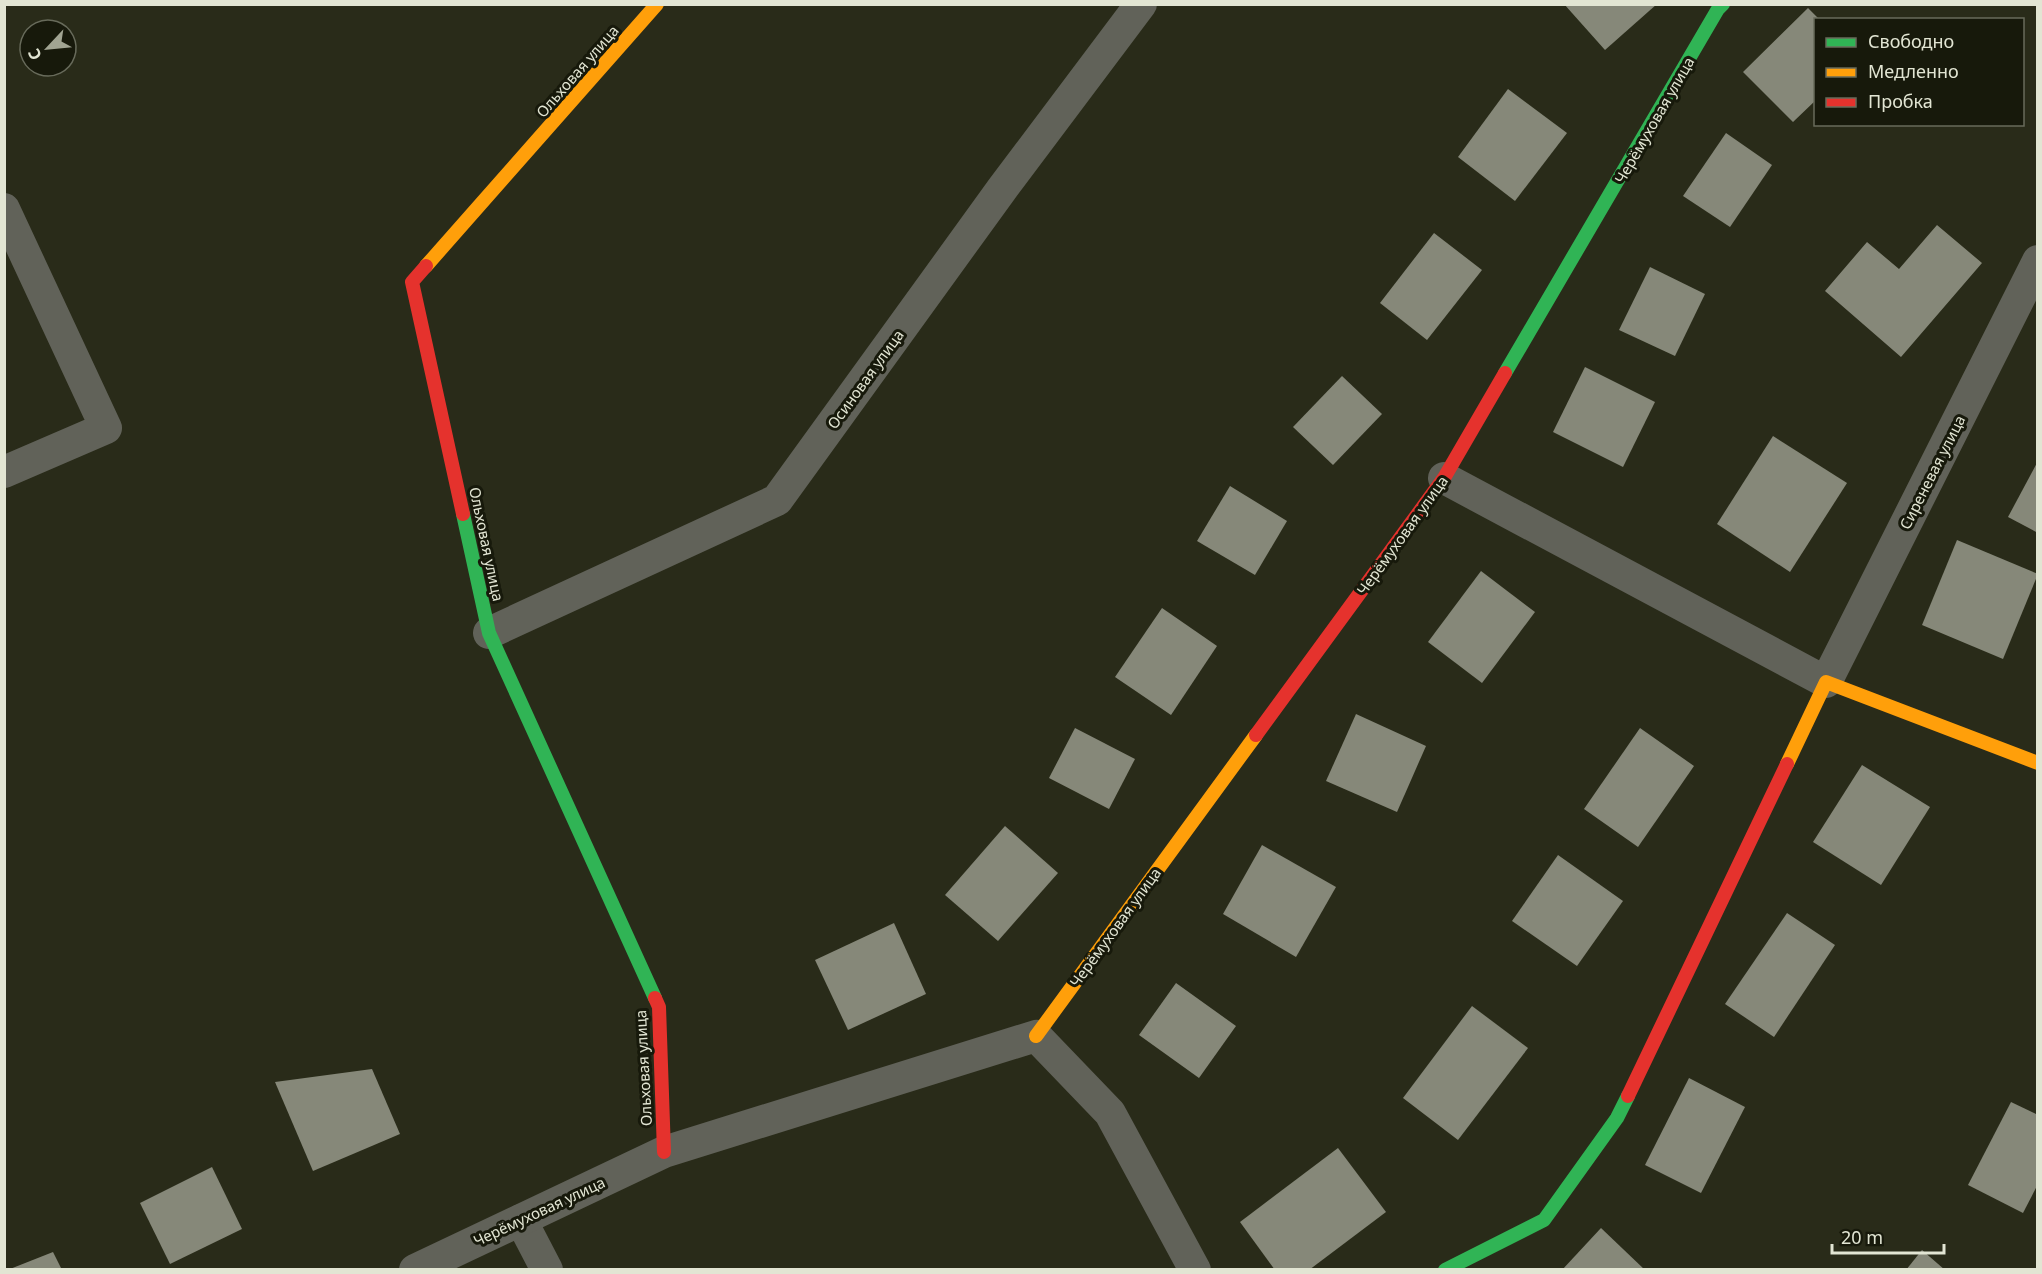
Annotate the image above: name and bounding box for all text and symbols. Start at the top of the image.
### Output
north arrow [18,18,78,78]
legend [1814,18,2024,126]
street label: Ольховая улица [531,21,623,121]
text: Свободно [1868,29,1954,53]
text: С [22,45,47,64]
street label: Черёмуховая улица [1610,53,1698,187]
text: Медленно [1868,59,1959,83]
text: Пробка [1868,89,1933,113]
street label: Осиновая улица [822,325,908,433]
street label: Сиреневая улица [1895,411,1969,533]
street label: Черёмуховая улица [1352,471,1452,599]
street label: Ольховая улица [465,485,509,603]
street label: Черёмуховая улица [1065,863,1165,991]
street label: Ольховая улица [630,1010,656,1126]
street label: Черёмуховая улица [470,1172,608,1250]
scale bar [1832,1217,1944,1255]
text: 20 m [1841,1225,1883,1249]

